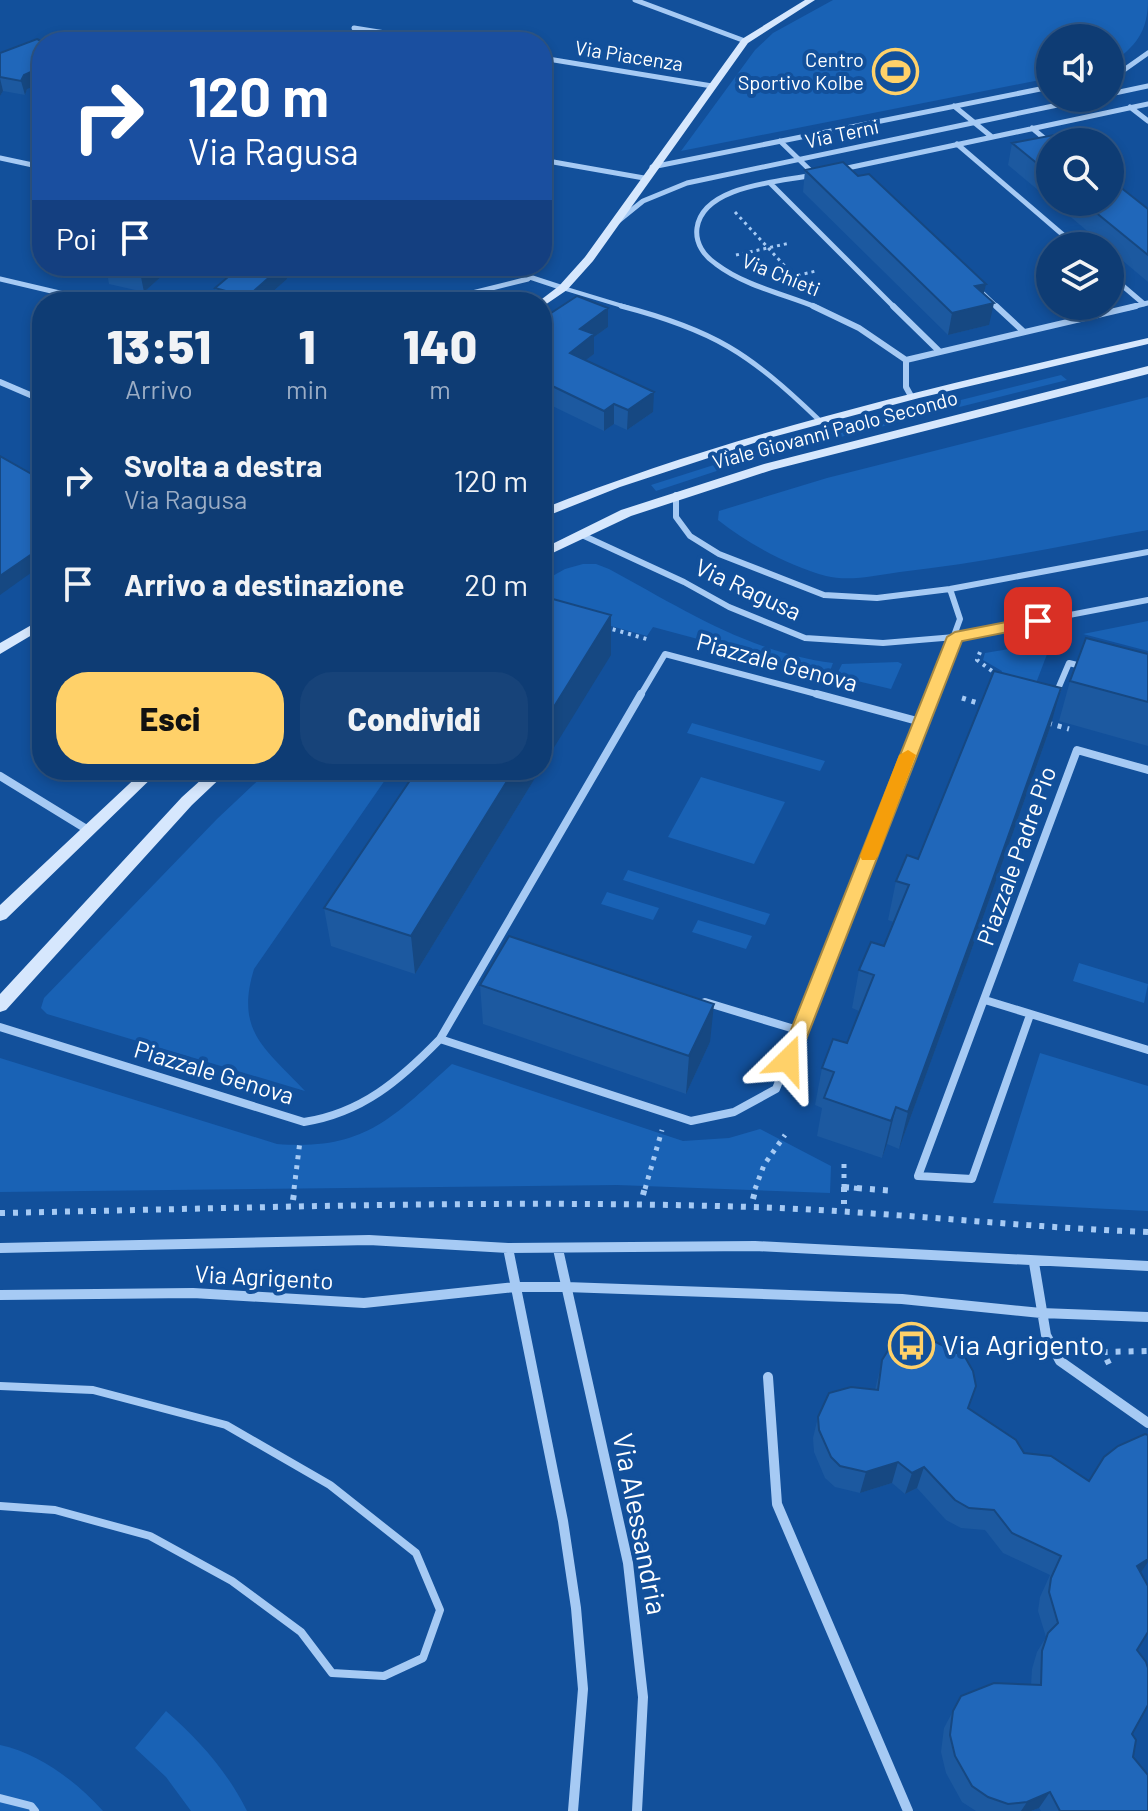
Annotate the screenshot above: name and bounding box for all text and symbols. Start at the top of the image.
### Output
map controls [1036,24,1124,320]
button: sound [1036,24,1124,112]
street label: Via Piacenza [573,35,685,75]
place label: Centro Sportivo Kolbe [738,47,864,94]
sports icon: Centro Sportivo Kolbe [871,47,919,95]
text: 120 m [188,61,329,128]
icon: right [56,64,160,168]
street label: Via Terni [803,113,881,153]
button: search [1036,128,1124,216]
text: Via Ragusa [188,129,359,172]
icon: arrive [113,216,157,260]
text: Poi [56,220,97,256]
button: layers [1036,232,1124,320]
street label: Via Chieti [739,248,824,301]
text: 13:51 [107,316,211,374]
text: 1 [298,316,315,374]
text: 140 [403,316,477,374]
text: Arrivo [125,373,193,404]
text: min [286,373,328,404]
text: m [429,373,451,404]
street label: Viale Giovanni Paolo Secondo [710,385,960,473]
text: Svolta a destra [124,447,322,483]
icon: right [56,458,100,502]
text: 120 m [454,462,528,498]
text: Via Ragusa [124,483,247,514]
street label: Via Ragusa [691,551,806,626]
icon: arrive [56,562,100,606]
text: Arrivo a destinazione [124,566,404,602]
text: 20 m [464,566,528,602]
pin [1004,587,1072,655]
icon: arrive [1016,599,1060,643]
street label: Piazzale Genova [694,626,861,697]
button: Esci [56,672,284,764]
button: Condividi [300,672,528,764]
street label: Piazzale Padre Pio [970,762,1061,949]
position arrow [746,1018,830,1102]
street label: Piazzale Genova [131,1033,298,1110]
street label: Via Agrigento [194,1258,334,1295]
bus stop icon: Via Agrigento [887,1321,935,1369]
place label: Via Agrigento [942,1327,1104,1361]
street label: Via Alessandria [607,1430,675,1618]

